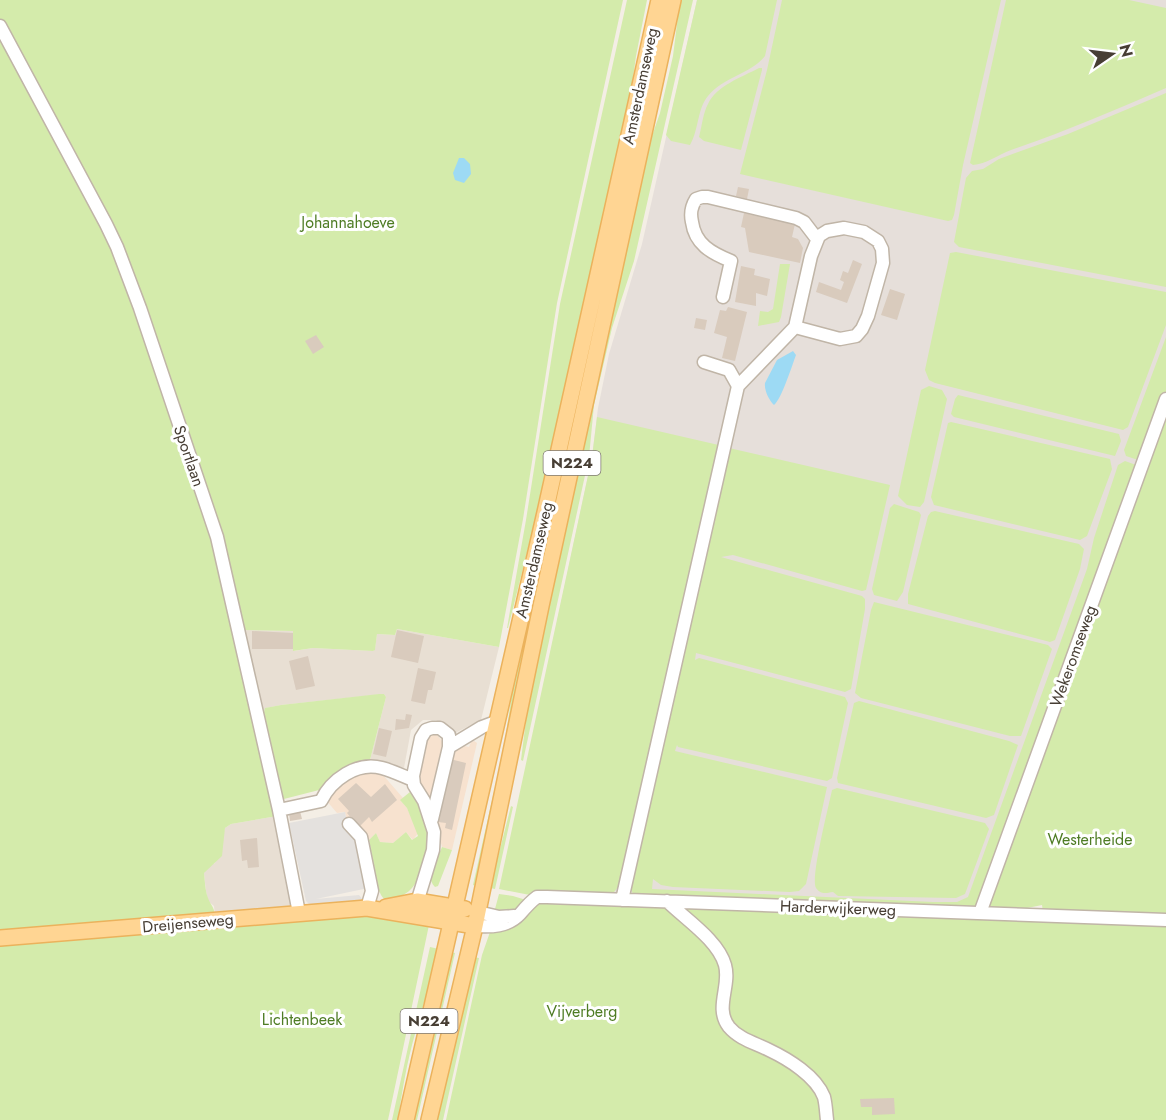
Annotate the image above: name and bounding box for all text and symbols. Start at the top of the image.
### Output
north arrow [1082,24,1142,84]
street label: Amsterdamseweg [616,26,664,146]
text: N [1113,42,1139,59]
park label: Johannahoeve [299,211,395,234]
street label: Sportlaan [168,422,210,490]
road number: N224 [544,451,600,475]
street label: Amsterdamseweg [509,500,559,620]
street label: Wekeromseweg [1044,602,1102,710]
park label: Westerheide [1048,828,1132,851]
street label: Harderwijkerweg [780,894,896,922]
street label: Dreijenseweg [141,908,235,938]
park label: Vijverberg [547,1000,617,1023]
park label: Lichtenbeek [262,1008,343,1031]
road number: N224 [400,1009,458,1033]

